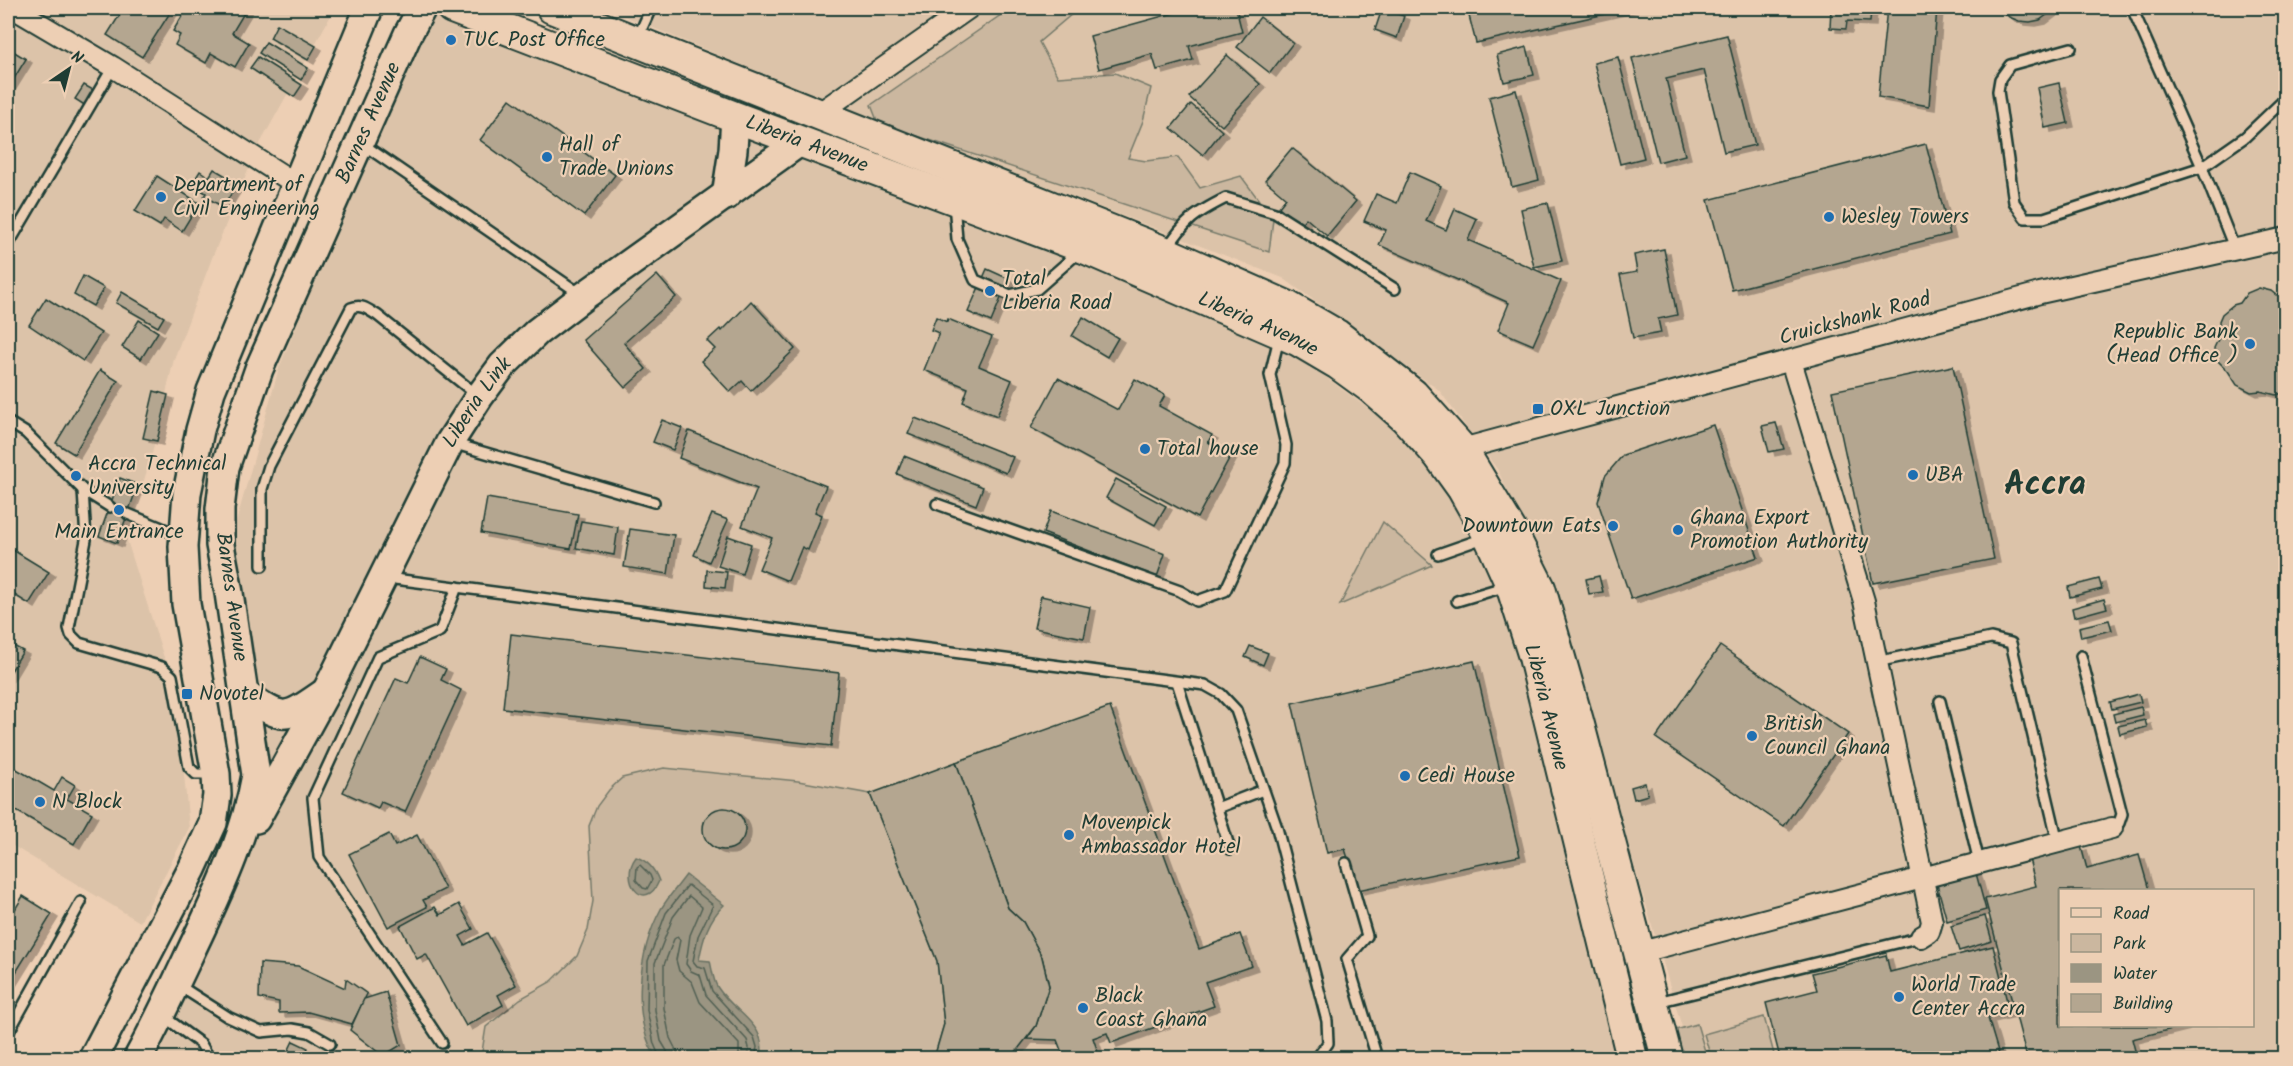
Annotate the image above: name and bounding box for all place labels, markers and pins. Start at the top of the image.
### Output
place label: TUC Post Office [463,24,605,57]
marker: TUC Post Office [444,33,458,47]
place label: Hall of Trade Unions [559,129,674,186]
marker: Hall of Trade Unions [540,150,554,164]
place label: Department of Civil Engineering [173,169,320,226]
marker: Department of Civil Engineering [154,190,168,204]
place label: Wesley Towers [1841,201,1969,234]
marker: Wesley Towers [1822,210,1836,224]
place label: Total Liberia Road [1002,263,1112,320]
marker: Total Liberia Road [983,284,997,298]
place label: Republic Bank (Head Office ) [2106,316,2238,373]
marker: Republic Bank (Head Office ) [2243,337,2257,351]
place label: OXL Junction [1550,393,1670,426]
marker: OXL Junction [1531,402,1545,416]
place label: Total house [1157,433,1259,466]
marker: Total house [1138,442,1152,456]
place label: Accra Technical University [88,448,227,505]
place label: UBA [1925,459,1964,492]
marker: UBA [1906,468,1920,482]
marker: Accra Technical University [69,469,83,483]
place label: Ghana Export Promotion Authority [1690,502,1868,559]
marker: Main Entrance [112,503,126,517]
place label: Downtown Eats [1462,510,1601,543]
place label: Main Entrance [54,516,184,549]
marker: Downtown Eats [1606,519,1620,533]
marker: Ghana Export Promotion Authority [1671,523,1685,537]
place label: Novotel [199,678,264,711]
marker: Novotel [180,687,194,701]
place label: British Council Ghana [1764,708,1890,765]
marker: British Council Ghana [1745,729,1759,743]
place label: Cedi House [1417,760,1516,793]
marker: Cedi House [1398,769,1412,783]
place label: N Block [52,786,122,819]
marker: N Block [33,795,47,809]
place label: Movenpick Ambassador Hotel [1081,807,1241,864]
marker: Movenpick Ambassador Hotel [1062,828,1076,842]
place label: World Trade Center Accra [1911,969,2025,1026]
place label: Black Coast Ghana [1095,980,1207,1037]
marker: World Trade Center Accra [1892,990,1906,1004]
marker: Black Coast Ghana [1076,1001,1090,1015]

